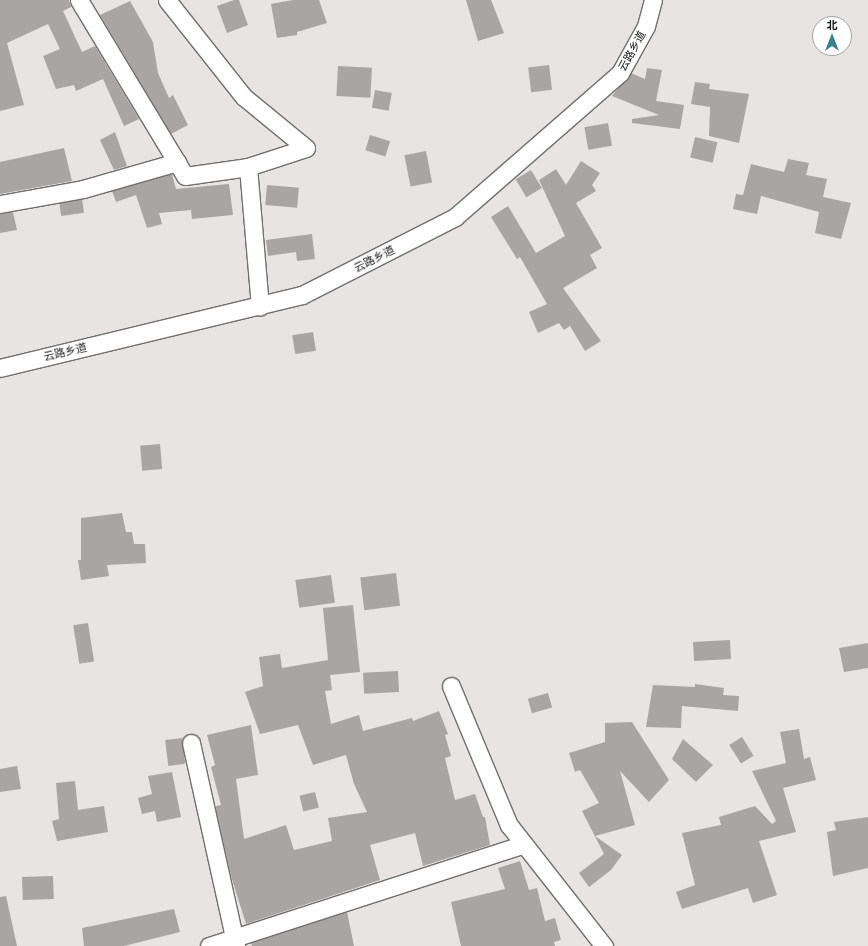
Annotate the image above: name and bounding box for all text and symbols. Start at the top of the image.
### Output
north arrow [812,16,852,56]
text: 北 [827,18,838,32]
street label: 云路乡道 [616,29,648,73]
street label: 云路乡道 [351,243,397,275]
street label: 云路乡道 [42,341,88,363]

